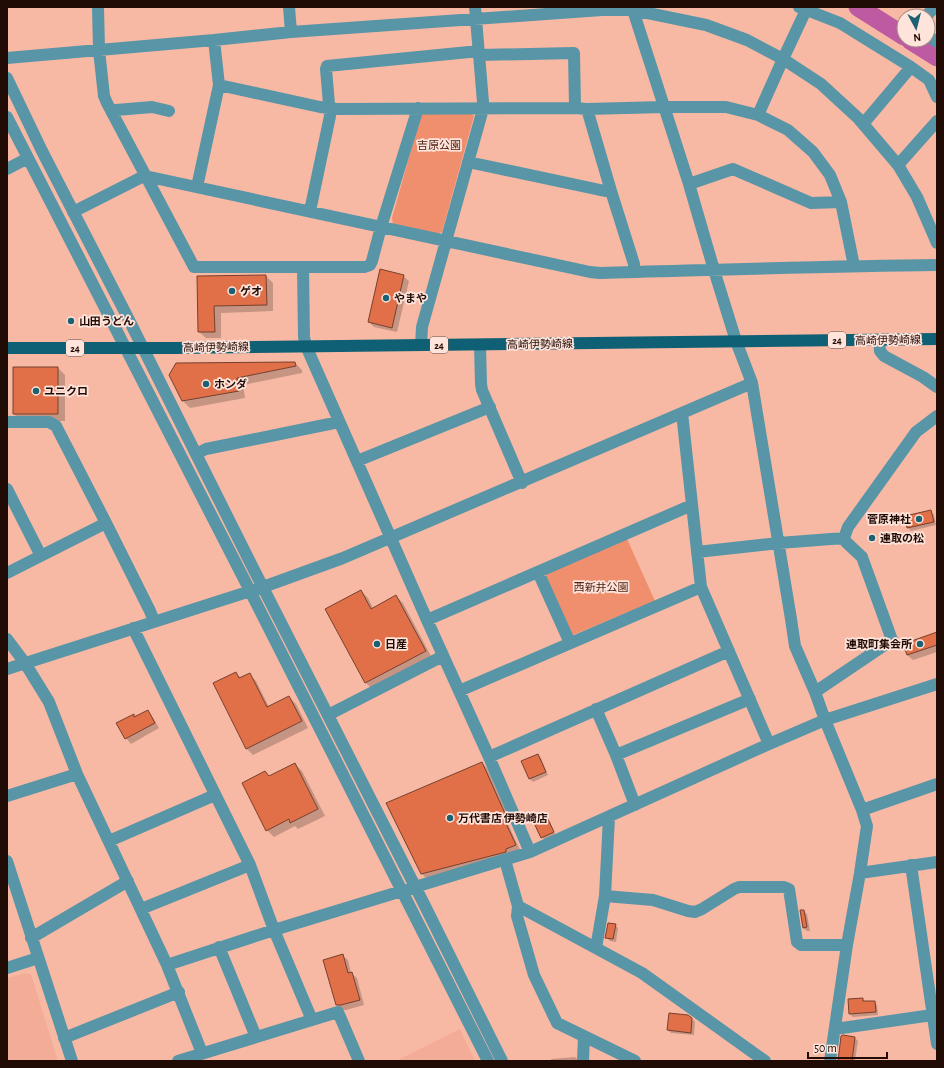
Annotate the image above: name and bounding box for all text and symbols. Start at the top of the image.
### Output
north arrow [896,8,936,48]
text: N [913,32,922,43]
park label: 吉原公園 [417,139,461,151]
place label: ゲオ [240,285,262,297]
marker: ゲオ [227,286,237,296]
place label: やまや [394,292,427,304]
marker: やまや [381,293,391,303]
place label: 山田うどん [79,315,134,327]
marker: 山田うどん [66,316,76,326]
road number: 24 [828,332,846,348]
street label: 高崎伊勢崎線 [855,333,921,347]
road number: 24 [430,337,448,353]
street label: 高崎伊勢崎線 [507,337,573,351]
road number: 24 [66,340,84,356]
street label: 高崎伊勢崎線 [183,340,249,354]
place label: ホンダ [214,378,247,390]
marker: ホンダ [201,379,211,389]
marker: ユニクロ [31,386,41,396]
place label: ユニクロ [44,386,88,397]
place label: 菅原神社 [867,513,911,525]
marker: 菅原神社 [914,514,924,524]
marker: 連取の松 [867,533,877,543]
place label: 連取の松 [880,533,924,544]
park label: 西新井公園 [574,581,629,593]
place label: 連取町集会所 [846,638,912,650]
marker: 日産 [372,639,382,649]
place label: 日産 [385,639,407,650]
marker: 連取町集会所 [915,639,925,649]
place label: 万代書店 伊勢崎店 [458,812,548,824]
marker: 万代書店 伊勢崎店 [445,813,455,823]
scale bar [808,1034,887,1060]
text: 50 m [814,1042,837,1054]

